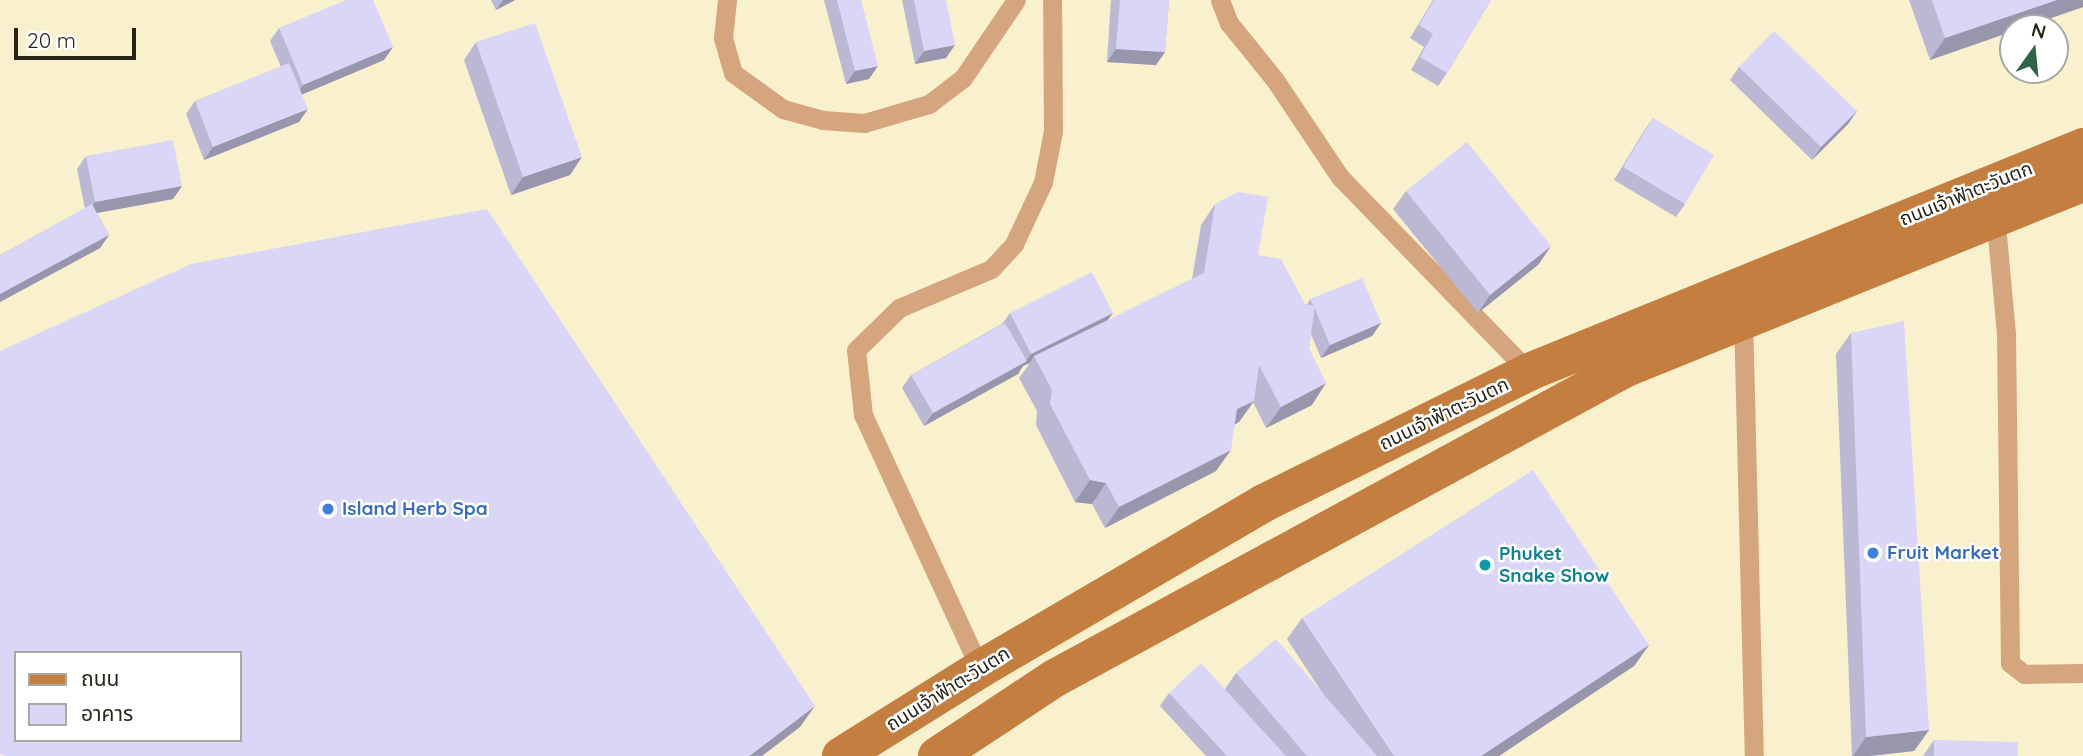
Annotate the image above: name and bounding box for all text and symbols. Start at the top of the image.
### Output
scale bar [18,14,140,58]
north arrow [1999,14,2069,84]
text: N [2029,17,2049,44]
text: 20 m [27,27,76,53]
street label: ถนนเจ้าฟ้าตะวันตก [1896,157,2036,231]
street label: ถนนเจ้าฟ้าตะวันตก [1376,373,1512,455]
place label: Island Herb Spa [342,498,488,520]
marker: Island Herb Spa [320,501,336,517]
place label: Fruit Market [1887,542,2000,564]
place label: Phuket Snake Show [1499,543,1609,587]
marker: Fruit Market [1865,545,1881,561]
marker: Phuket Snake Show [1477,557,1493,573]
street label: ถนนเจ้าฟ้าตะวันตก [882,642,1014,736]
legend [14,651,242,742]
text: ถนน [81,665,119,691]
text: อาคาร [81,700,133,726]

